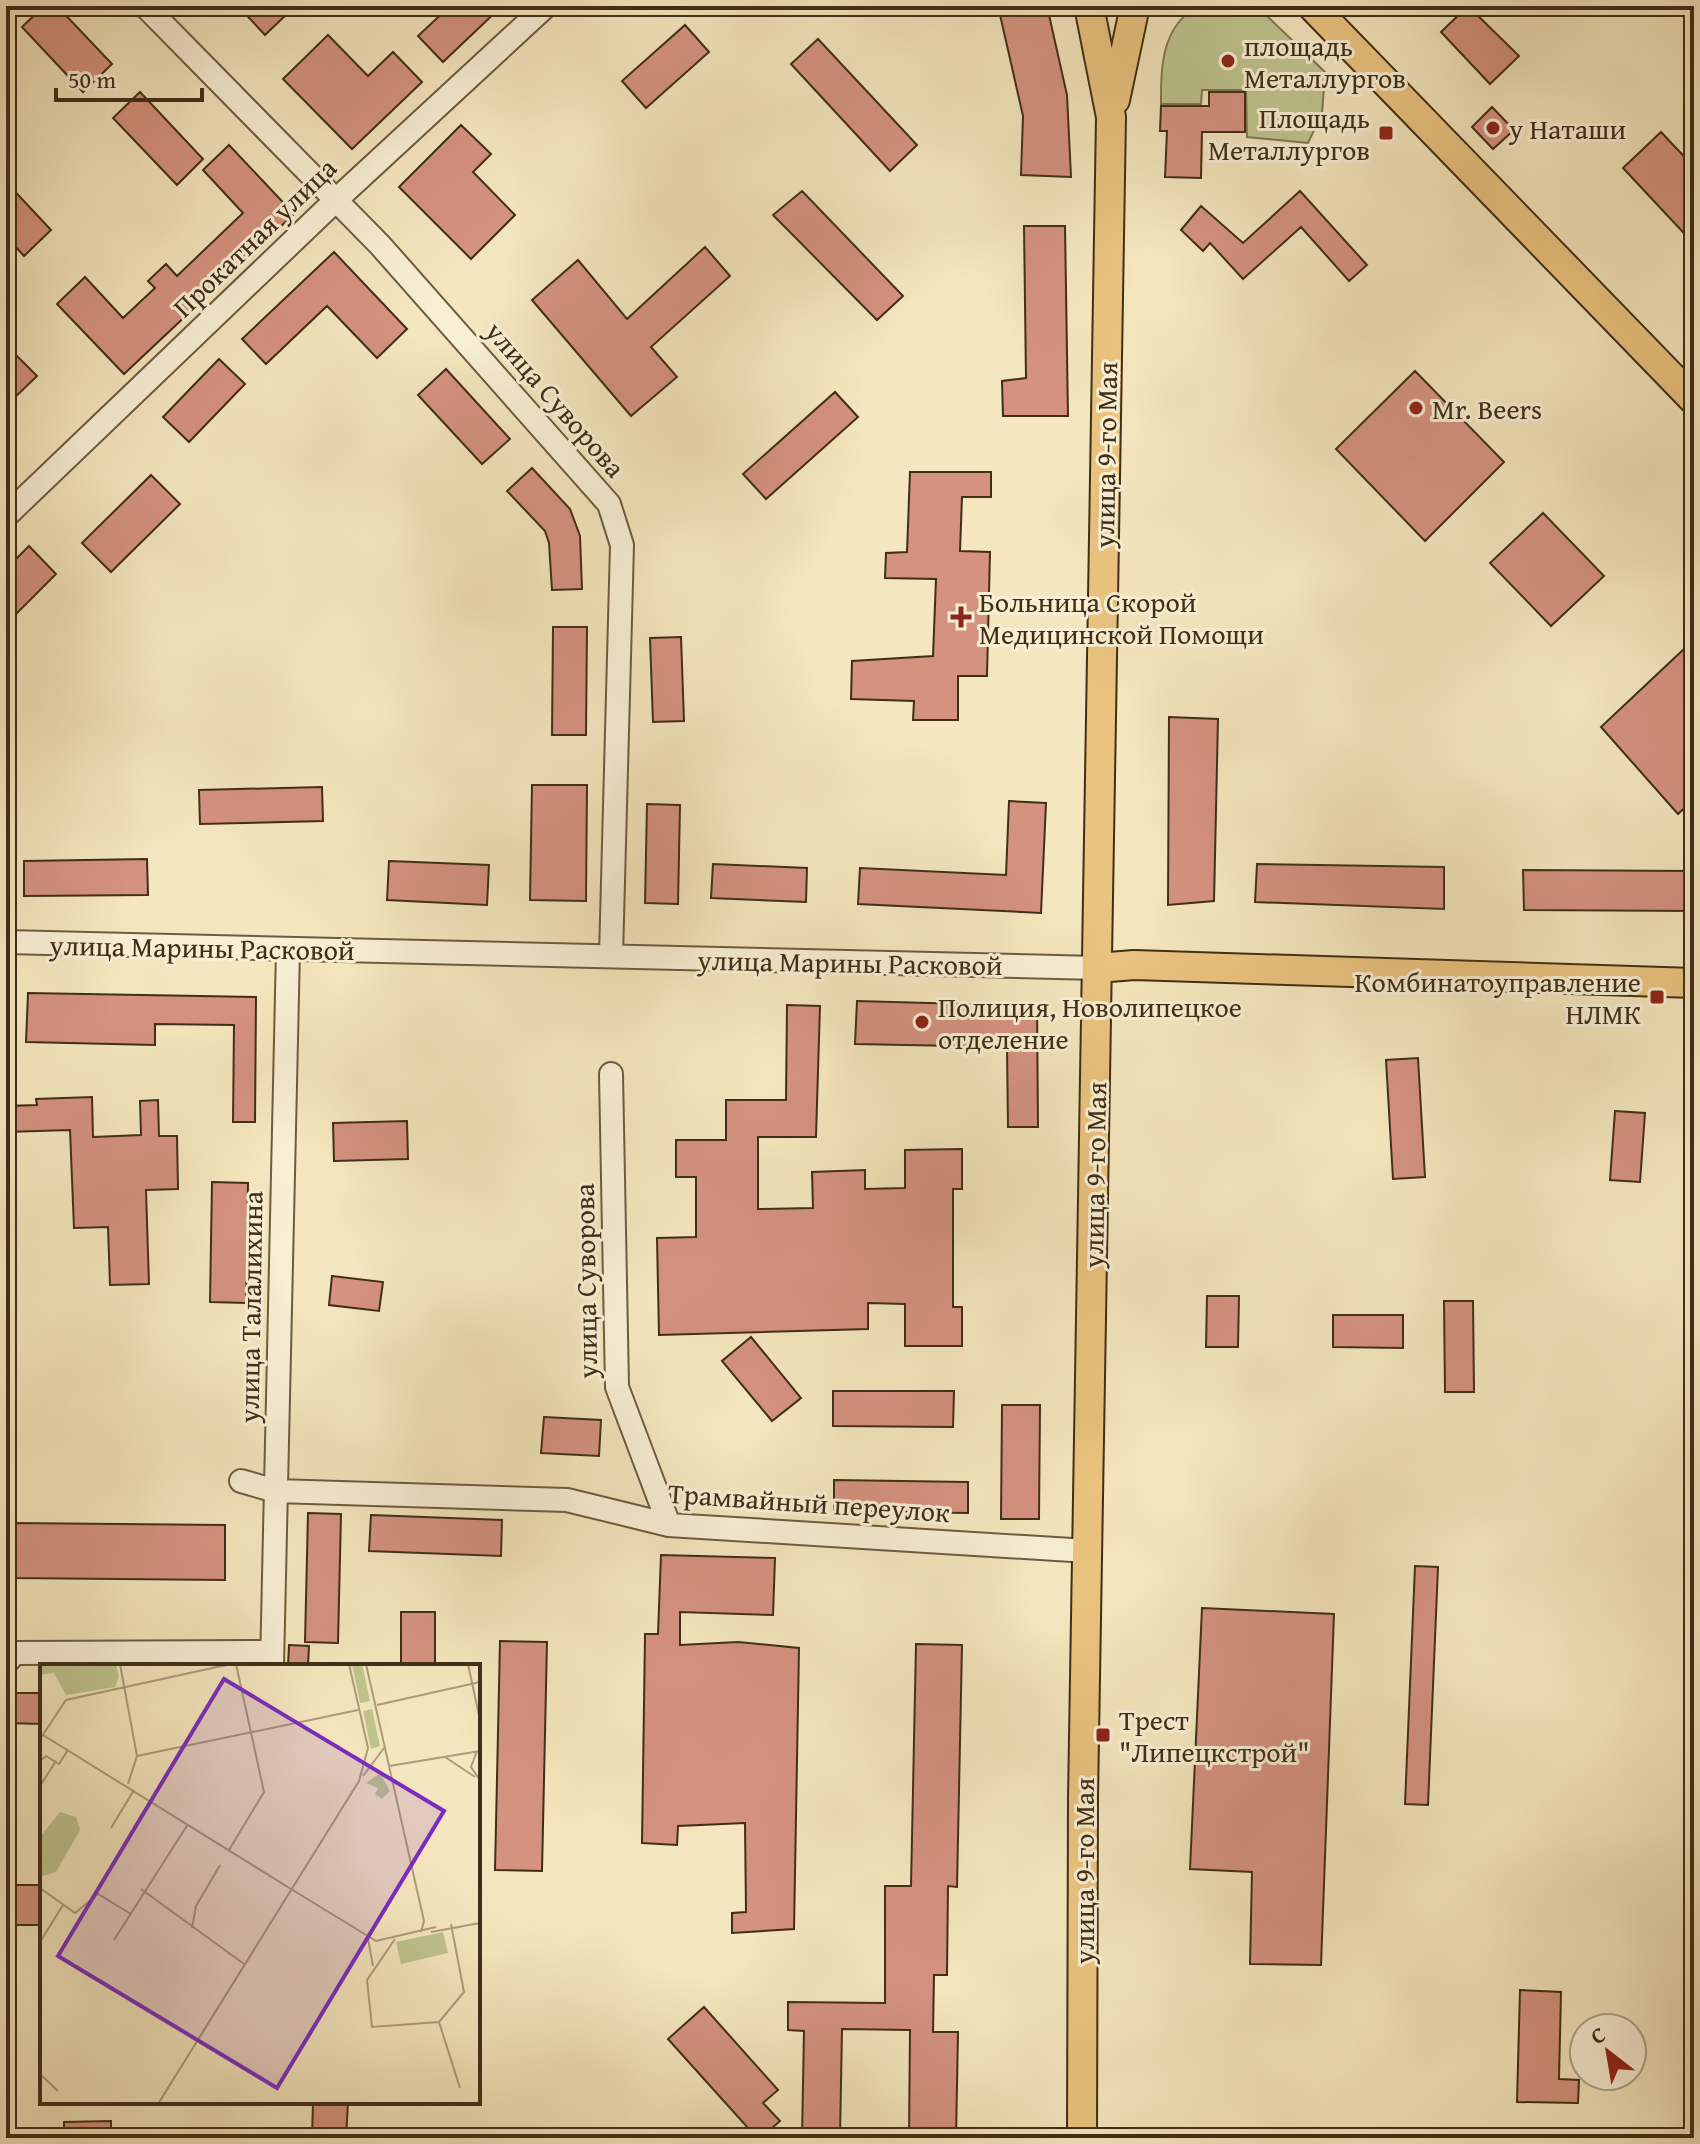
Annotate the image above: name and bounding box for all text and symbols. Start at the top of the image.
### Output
place label: площадь Металлургов [1244,25,1406,98]
scale bar [56,52,202,102]
marker: площадь Металлургов [1219,52,1237,70]
text: 50 m [68,62,116,97]
place label: Площадь Металлургов [1208,97,1370,170]
place label: у Наташи [1508,108,1626,149]
marker: у Наташи [1484,119,1502,137]
marker: Площадь Металлургов [1377,124,1395,142]
street label: Прокатная улица [163,147,346,326]
street label: улица Суворова [476,311,636,487]
street label: улица 9-го Мая [1083,361,1127,550]
place label: Mr. Beers [1432,388,1542,429]
marker: Mr. Beers [1407,399,1425,417]
place label: Больница Скорой Медицинской Помощи [979,581,1264,654]
marker: Больница Скорой Медицинской Помощи [950,606,972,628]
street label: улица Марины Расковой [48,924,355,970]
street label: улица Марины Расковой [696,939,1003,985]
place label: Комбинатоуправление НЛМК [1354,961,1641,1034]
place label: Полиция, Новолипецкое отделение [938,986,1242,1059]
marker: Комбинатоуправление НЛМК [1648,988,1666,1006]
marker: Полиция, Новолипецкое отделение [913,1013,931,1031]
street label: улица 9-го Мая [1072,1081,1116,1270]
street label: улица Суворова [563,1182,607,1380]
street label: улица Талалихина [227,1190,273,1424]
street label: Трамвайный переулок [667,1472,952,1532]
inset map [40,1664,480,2104]
place label: Трест "Липецкстрой" [1119,1699,1310,1772]
marker: Трест "Липецкстрой" [1094,1726,1112,1744]
street label: улица 9-го Мая [1063,1778,1104,1965]
north arrow [1568,2012,1648,2092]
text: С [1584,2018,1611,2052]

